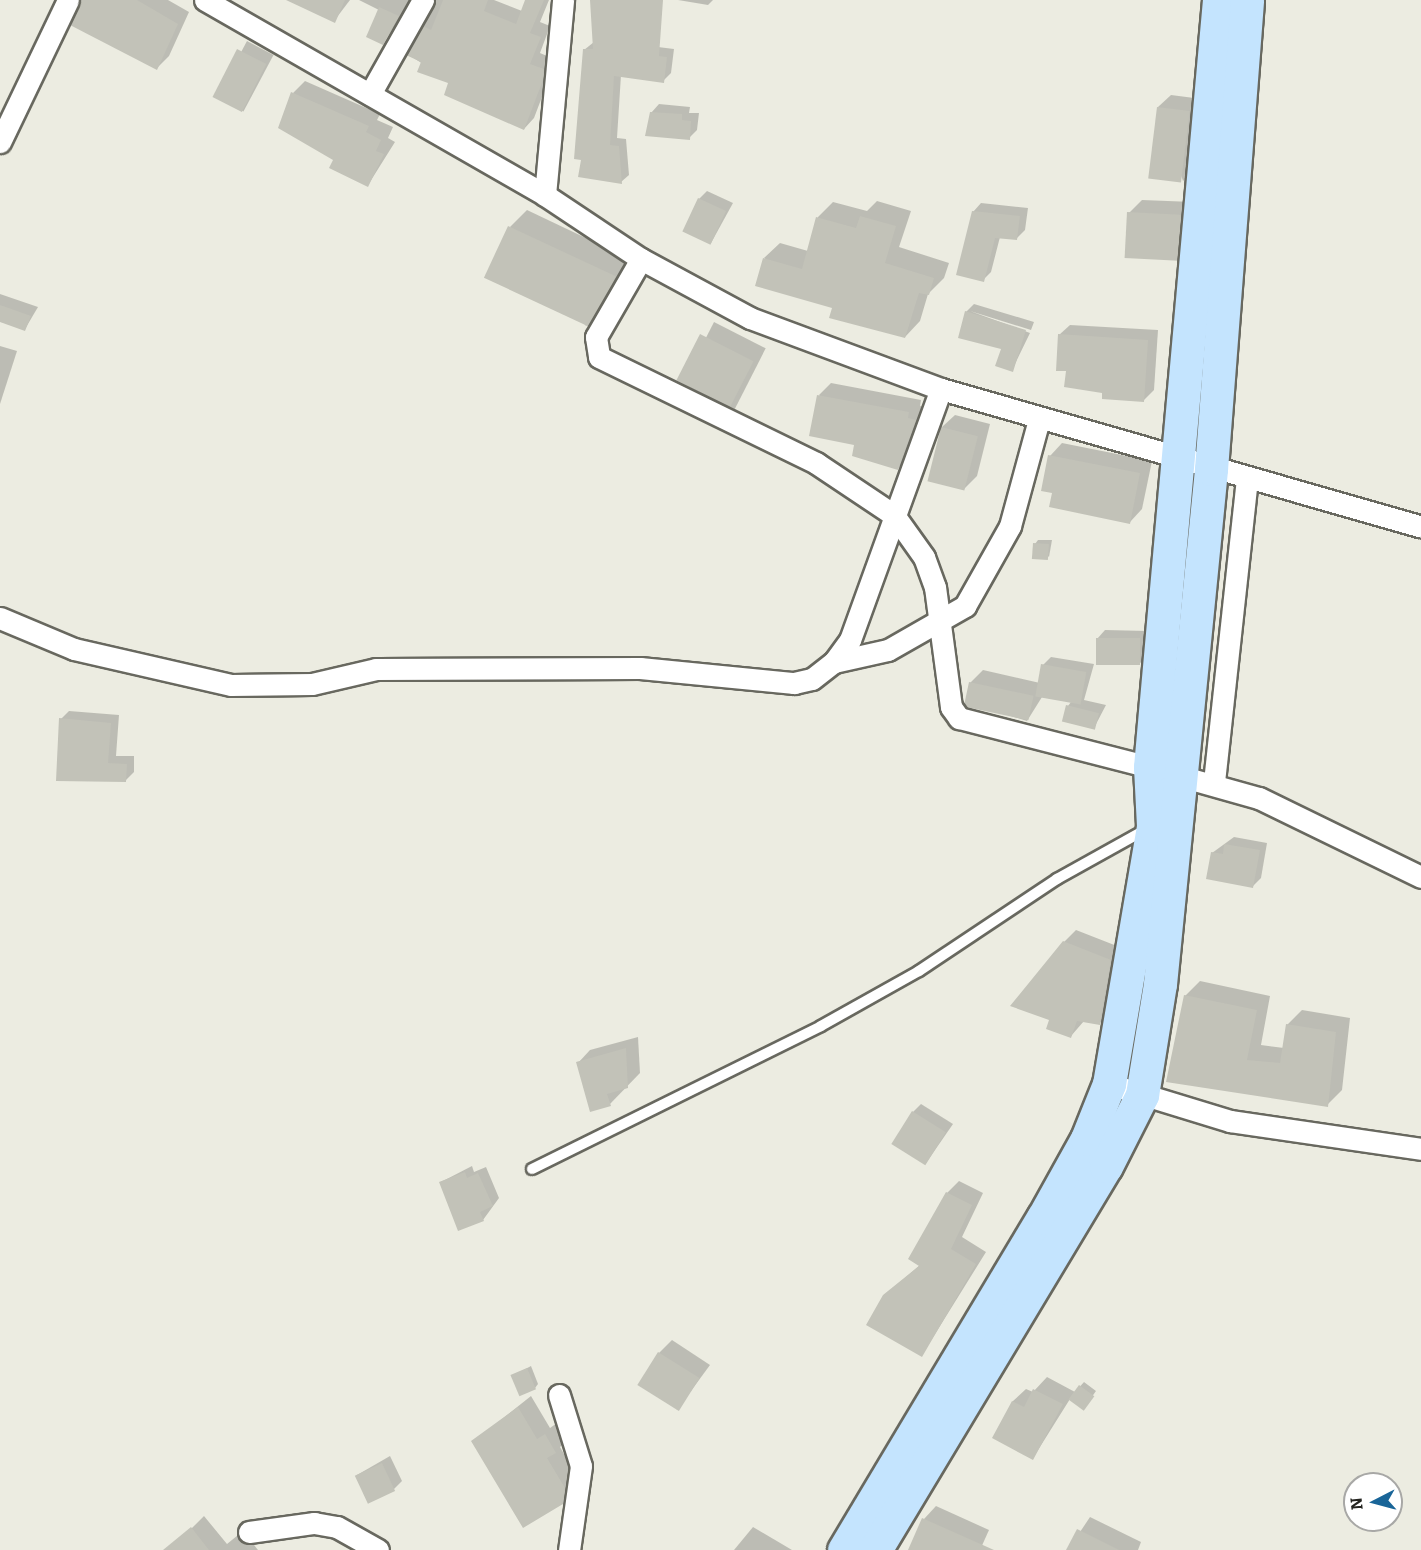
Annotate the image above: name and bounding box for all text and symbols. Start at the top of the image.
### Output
north arrow [1343,1472,1403,1532]
text: N [1346,1497,1367,1511]

